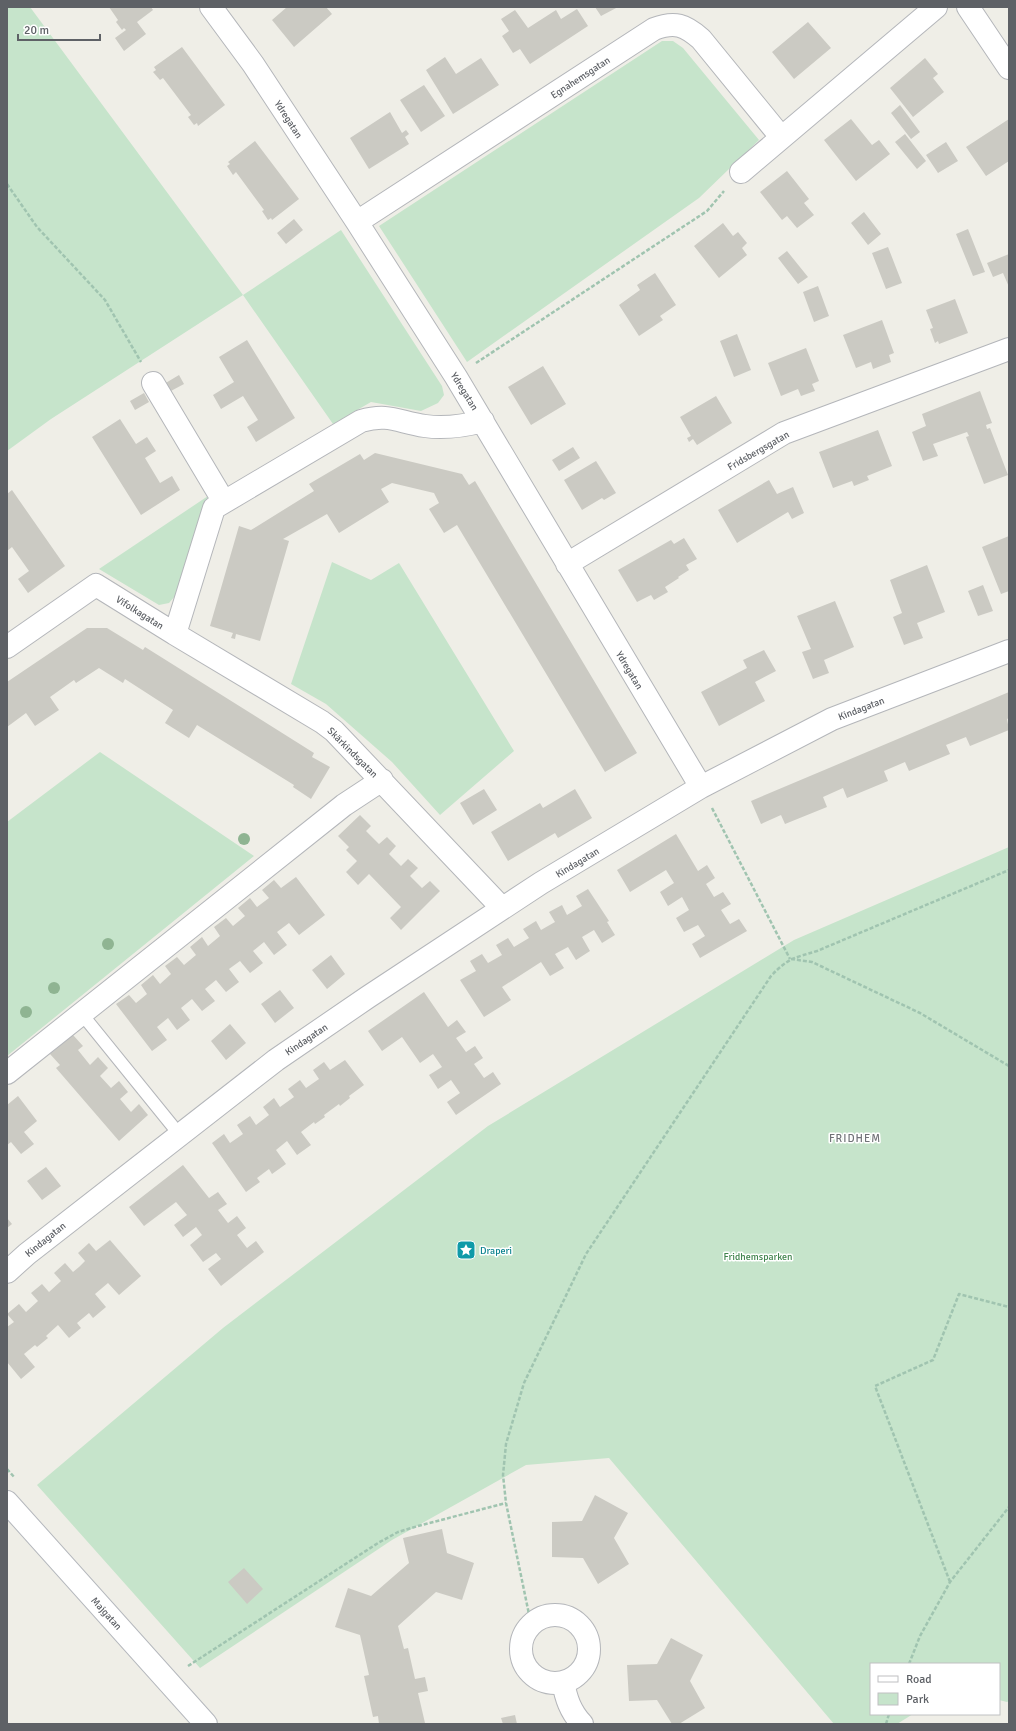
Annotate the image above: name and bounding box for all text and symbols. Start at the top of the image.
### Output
scale bar [18,16,100,42]
text: 20 m [24,23,49,38]
street label: Egnahemsgatan [549,54,613,102]
street label: Ydregatan [272,98,305,141]
street label: Ydregatan [448,370,481,413]
street label: Fridsbergsgatan [726,428,791,473]
street label: Vifolkagatan [113,593,166,632]
street label: Ydregatan [613,649,645,692]
street label: Kindagatan [836,695,886,723]
street label: Skärkindsgatan [325,725,380,780]
street label: Kindagatan [554,845,601,881]
street label: Kindagatan [283,1021,330,1058]
district label: FRIDHEM [829,1132,881,1145]
street label: Kindagatan [23,1220,68,1260]
place icon: Draperi [455,1239,477,1261]
place label: Draperi [480,1245,512,1257]
park label: Fridhemsparken [724,1251,792,1263]
street label: Majgatan [88,1595,124,1633]
legend [870,1663,1000,1715]
text: Road [906,1672,932,1687]
text: Park [906,1692,929,1707]

